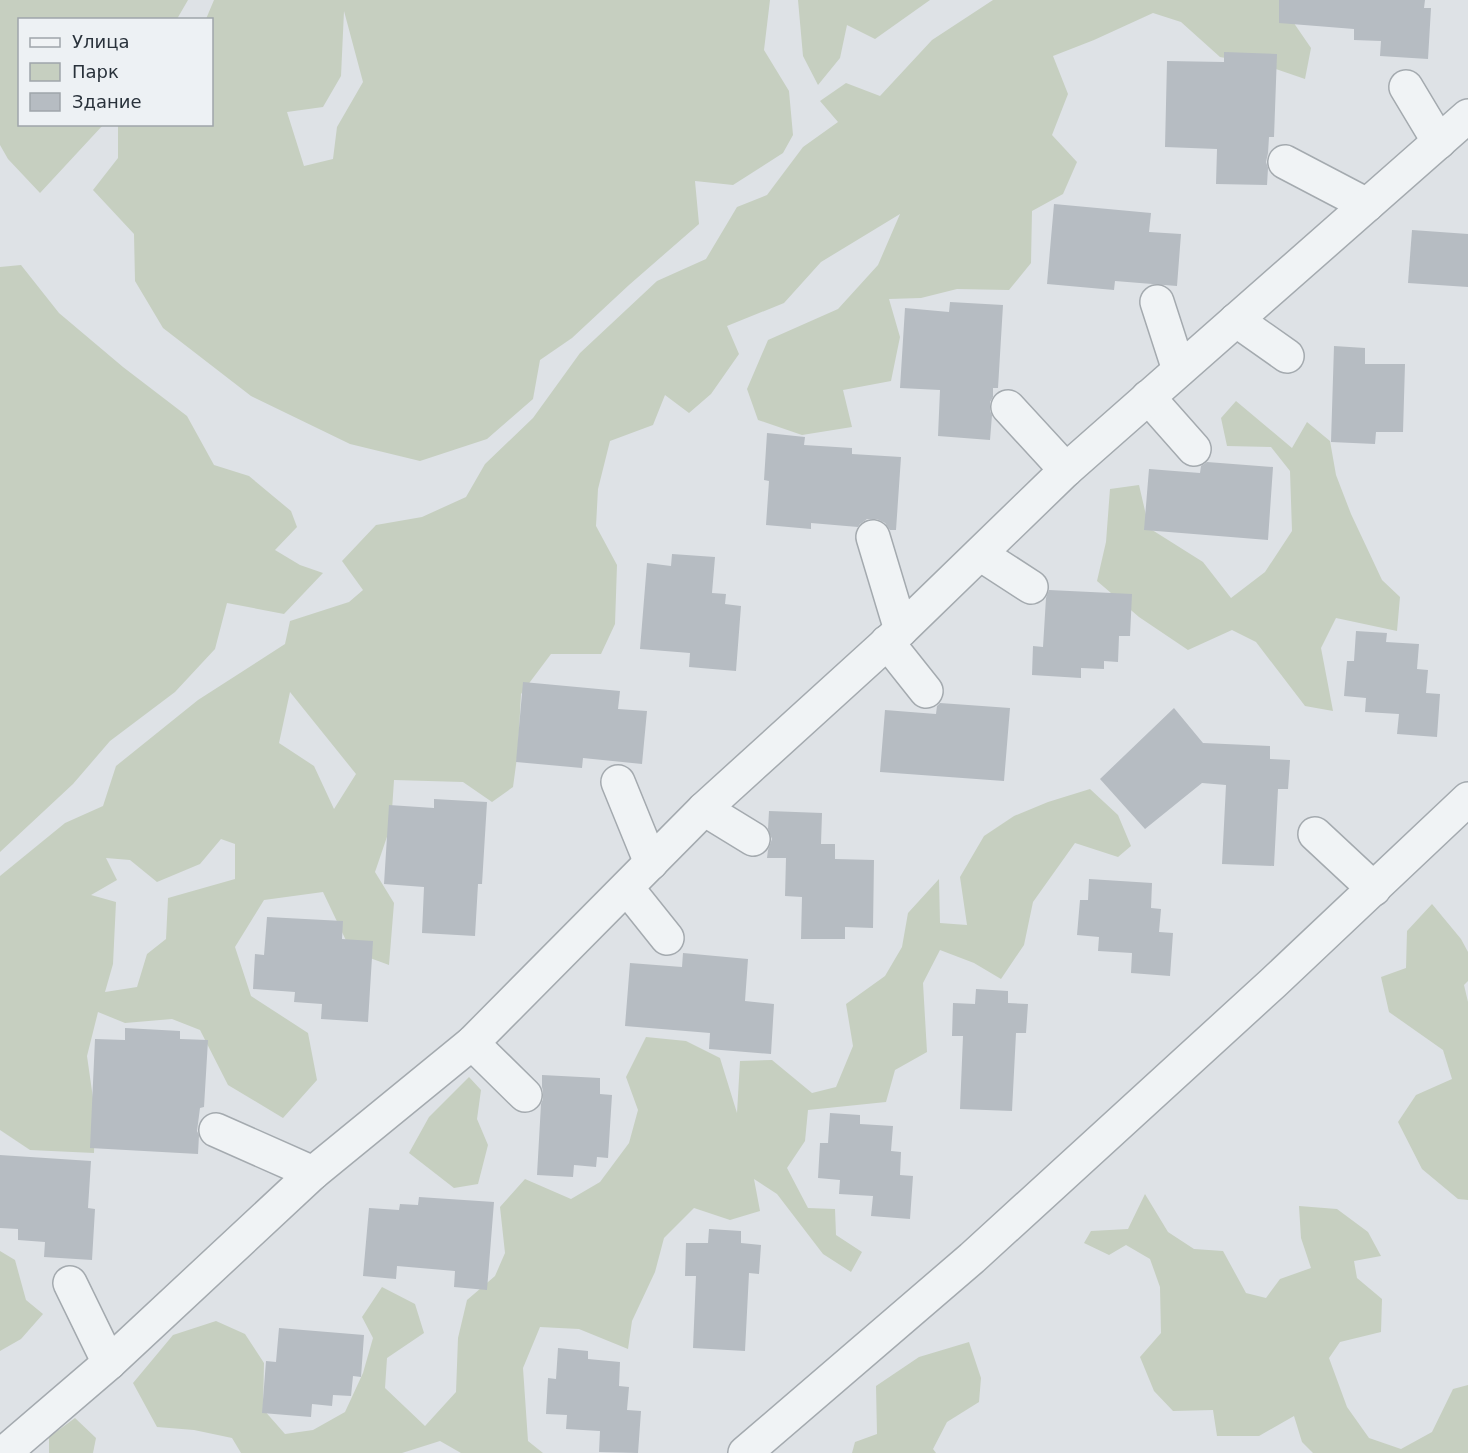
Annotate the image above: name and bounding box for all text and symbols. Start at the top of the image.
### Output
legend [18,18,213,126]
text: Улица [72,31,129,52]
text: Парк [72,61,119,82]
text: Здание [72,91,142,112]

